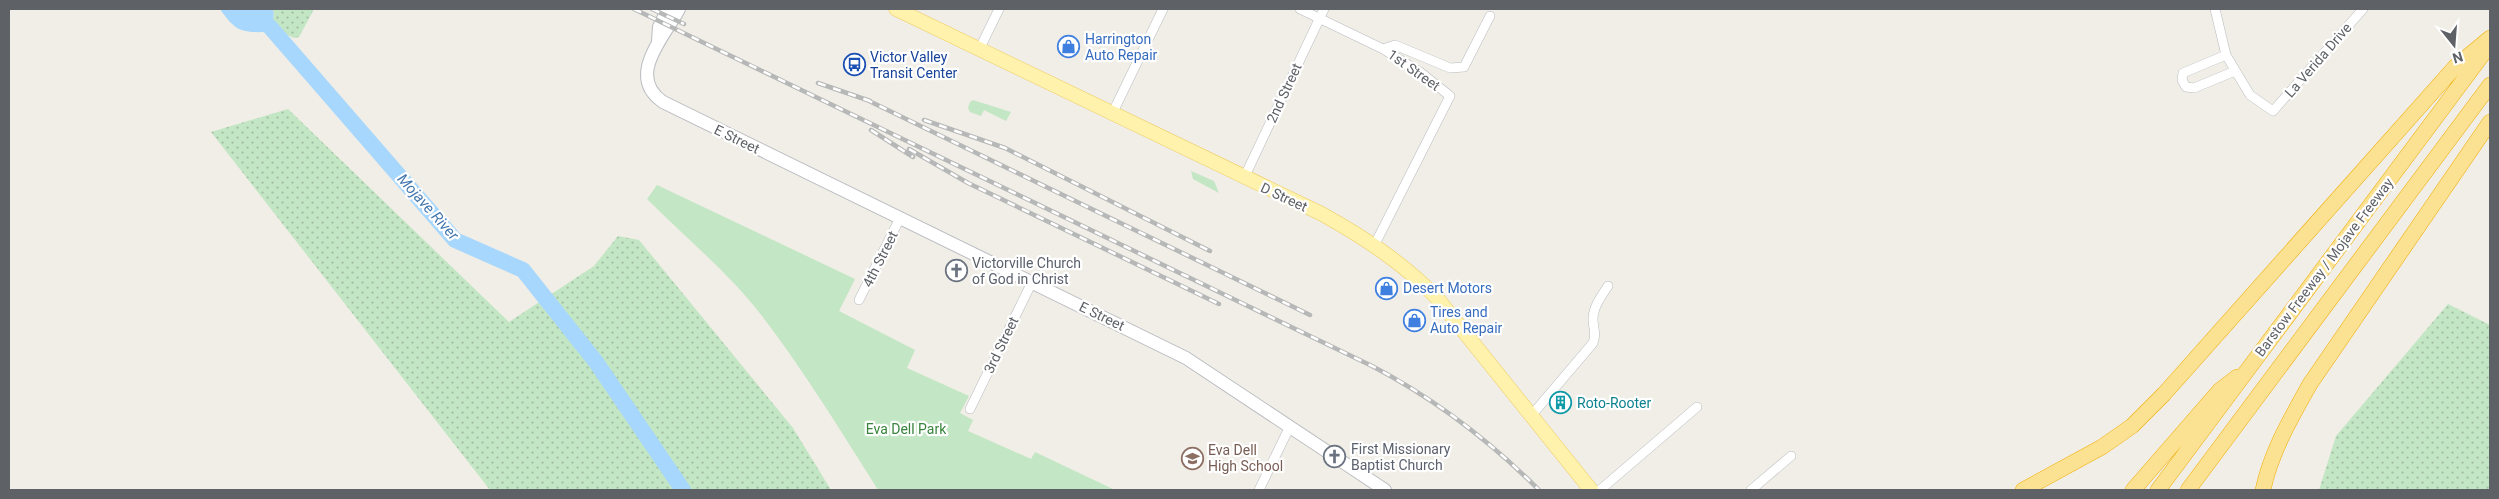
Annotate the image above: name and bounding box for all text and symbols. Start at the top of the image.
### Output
street label: La Verida Drive [2281,20,2355,100]
north arrow [2429,20,2479,70]
place label: Harrington Auto Repair [1085,31,1158,63]
shop icon: Harrington Auto Repair [1057,35,1081,59]
street label: 1st Street [1385,46,1444,94]
text: N [2451,48,2465,67]
place label: Victor Valley Transit Center [870,49,958,81]
bus stop icon: Victor Valley Transit Center [842,53,866,77]
street label: 2nd Street [1263,60,1305,125]
street label: E Street [712,121,763,157]
water label: Mojave River [394,170,463,245]
street label: Barstow Freeway / Mojave Freeway [2252,174,2397,359]
street label: D Street [1258,179,1310,215]
street label: 4th Street [859,228,901,290]
place label: Victorville Church of God in Christ [972,255,1081,287]
church icon: Victorville Church of God in Christ [944,259,968,283]
shop icon: Desert Motors [1375,276,1399,300]
place label: Desert Motors [1403,280,1492,296]
street label: E Street [1077,298,1128,334]
place label: Tires and Auto Repair [1430,304,1503,336]
shop icon: Tires and Auto Repair [1402,308,1426,332]
street label: 3rd Street [980,314,1022,376]
building icon: Roto-Rooter [1549,391,1573,415]
place label: Roto-Rooter [1577,395,1652,411]
park label: Eva Dell Park [866,421,947,437]
place label: First Missionary Baptist Church [1351,441,1451,473]
place label: Eva Dell High School [1208,442,1283,474]
church icon: First Missionary Baptist Church [1323,445,1347,469]
school or university icon: Eva Dell High School [1180,446,1204,470]

